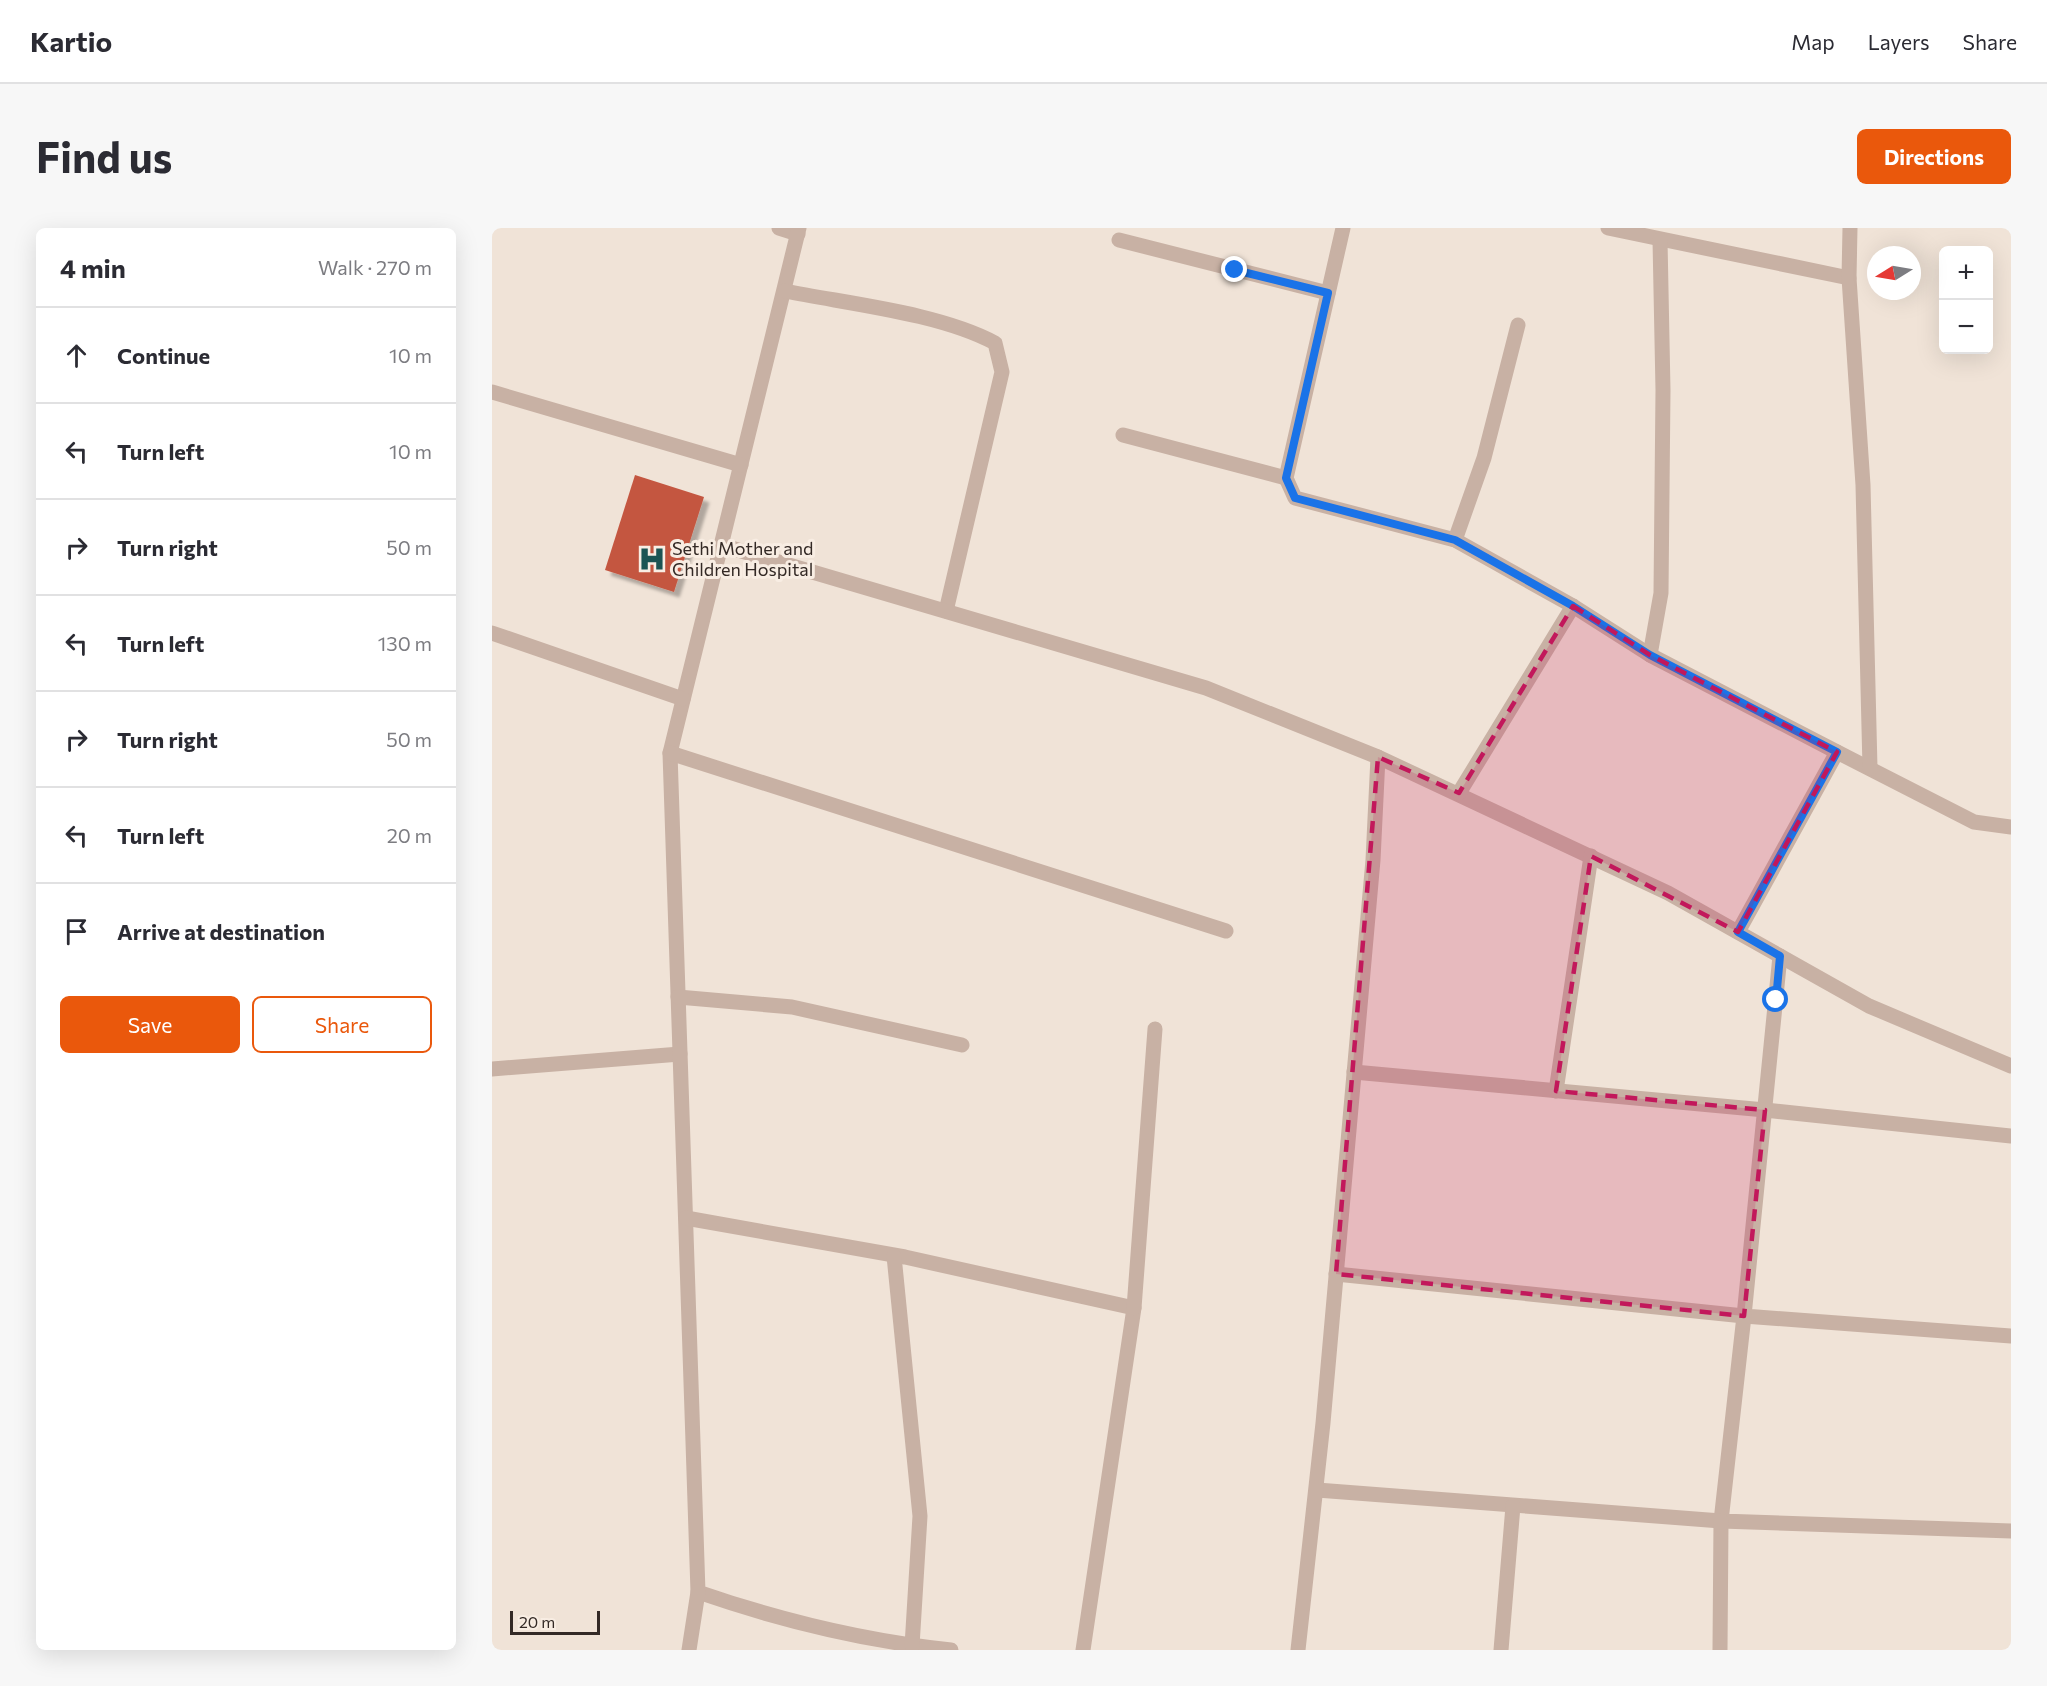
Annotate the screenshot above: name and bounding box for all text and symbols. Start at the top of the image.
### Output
text: Kartio [30,24,112,58]
text: Map [1791,29,1835,54]
text: Layers [1868,29,1930,54]
text: Share [1963,29,2017,54]
button: Directions [1857,129,2011,184]
text: Find us [36,130,172,182]
north arrow [1867,246,1921,300]
map controls [1939,246,1993,354]
button: + [1939,246,1993,300]
text: 4 min [60,252,126,283]
text: Walk · 270 m [318,255,432,279]
route end [1221,256,1247,282]
button: − [1939,300,1993,354]
icon: ahead [60,339,93,372]
text: Continue [117,342,210,369]
text: 10 m [389,343,432,367]
icon: left [60,435,93,468]
text: Turn left [117,438,204,465]
text: 10 m [389,439,432,463]
icon: right [60,531,93,564]
text: Turn right [117,534,218,561]
text: 50 m [386,535,432,559]
place label: Sethi Mother and Children Hospital [672,537,813,580]
hospital icon: Sethi Mother and Children Hospital [637,544,667,574]
icon: left [60,627,93,660]
text: Turn left [117,630,204,657]
text: 130 m [378,631,432,655]
icon: right [60,723,93,756]
text: Turn right [117,726,218,753]
text: 50 m [386,727,432,751]
icon: left [60,819,93,852]
text: Turn left [117,822,204,849]
text: 20 m [387,823,432,847]
icon: arrive [60,915,93,948]
text: Arrive at destination [117,918,325,945]
route start [1762,986,1788,1012]
button: Save [60,996,240,1053]
button: Share [252,996,432,1053]
scale bar [510,1608,600,1636]
text: 20 m [519,1612,555,1631]

